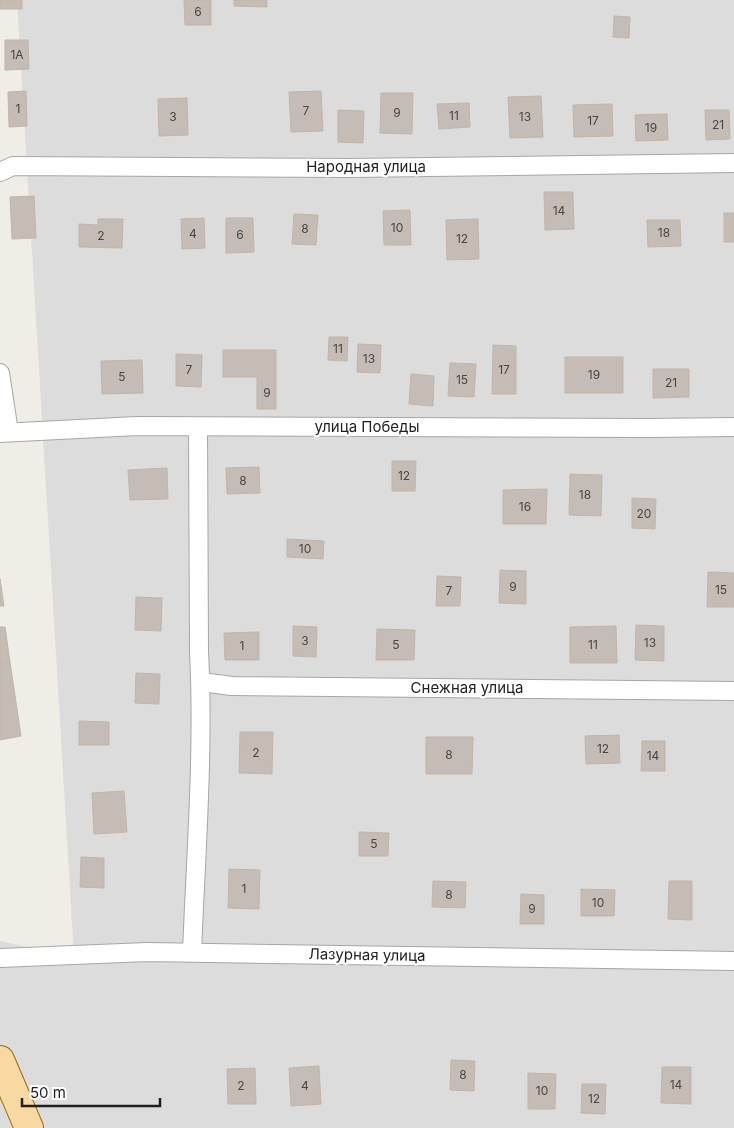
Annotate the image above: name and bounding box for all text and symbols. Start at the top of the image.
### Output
house number: 6 [194,4,202,19]
house number: 1А [10,47,24,62]
house number: 1 [16,101,20,116]
house number: 7 [303,103,310,118]
house number: 9 [393,105,401,120]
house number: 11 [449,108,459,123]
house number: 3 [169,109,177,124]
house number: 13 [519,109,531,124]
house number: 17 [587,113,599,128]
house number: 21 [712,117,724,132]
house number: 19 [645,120,657,135]
street label: Народная улица [306,157,426,176]
house number: 14 [553,203,566,218]
house number: 10 [391,220,403,235]
house number: 8 [301,221,309,236]
house number: 18 [658,225,670,240]
house number: 4 [189,226,197,241]
house number: 6 [236,227,244,242]
house number: 2 [97,228,105,243]
house number: 12 [456,231,468,246]
house number: 11 [333,341,343,356]
house number: 13 [363,351,375,366]
house number: 7 [186,362,193,377]
house number: 17 [498,362,510,377]
house number: 19 [588,367,600,382]
house number: 5 [118,369,126,384]
house number: 15 [456,372,468,387]
house number: 21 [665,375,677,390]
house number: 9 [263,385,271,400]
street label: улица Победы [314,417,420,436]
house number: 12 [398,468,410,483]
house number: 8 [239,473,247,488]
house number: 18 [579,487,591,502]
house number: 16 [519,499,531,514]
house number: 20 [637,506,651,521]
house number: 10 [299,541,311,556]
house number: 9 [509,579,517,594]
house number: 15 [715,582,727,597]
house number: 7 [446,583,453,598]
house number: 3 [301,633,309,648]
house number: 13 [644,635,656,650]
house number: 5 [392,637,400,652]
house number: 11 [588,637,598,652]
house number: 1 [240,638,244,653]
street label: Снежная улица [411,678,523,697]
house number: 12 [597,741,609,756]
house number: 2 [252,745,260,760]
house number: 8 [445,747,453,762]
house number: 14 [647,748,660,763]
house number: 5 [370,836,378,851]
house number: 1 [242,881,246,896]
house number: 8 [445,887,453,902]
house number: 10 [592,895,604,910]
house number: 9 [528,901,536,916]
street label: Лазурная улица [308,944,426,965]
house number: 8 [459,1067,467,1082]
scale bar [22,1076,160,1108]
house number: 14 [670,1077,683,1092]
house number: 2 [237,1078,245,1093]
house number: 4 [301,1078,309,1093]
text: 50 m [30,1083,66,1102]
house number: 10 [536,1083,548,1098]
house number: 12 [588,1091,600,1106]

